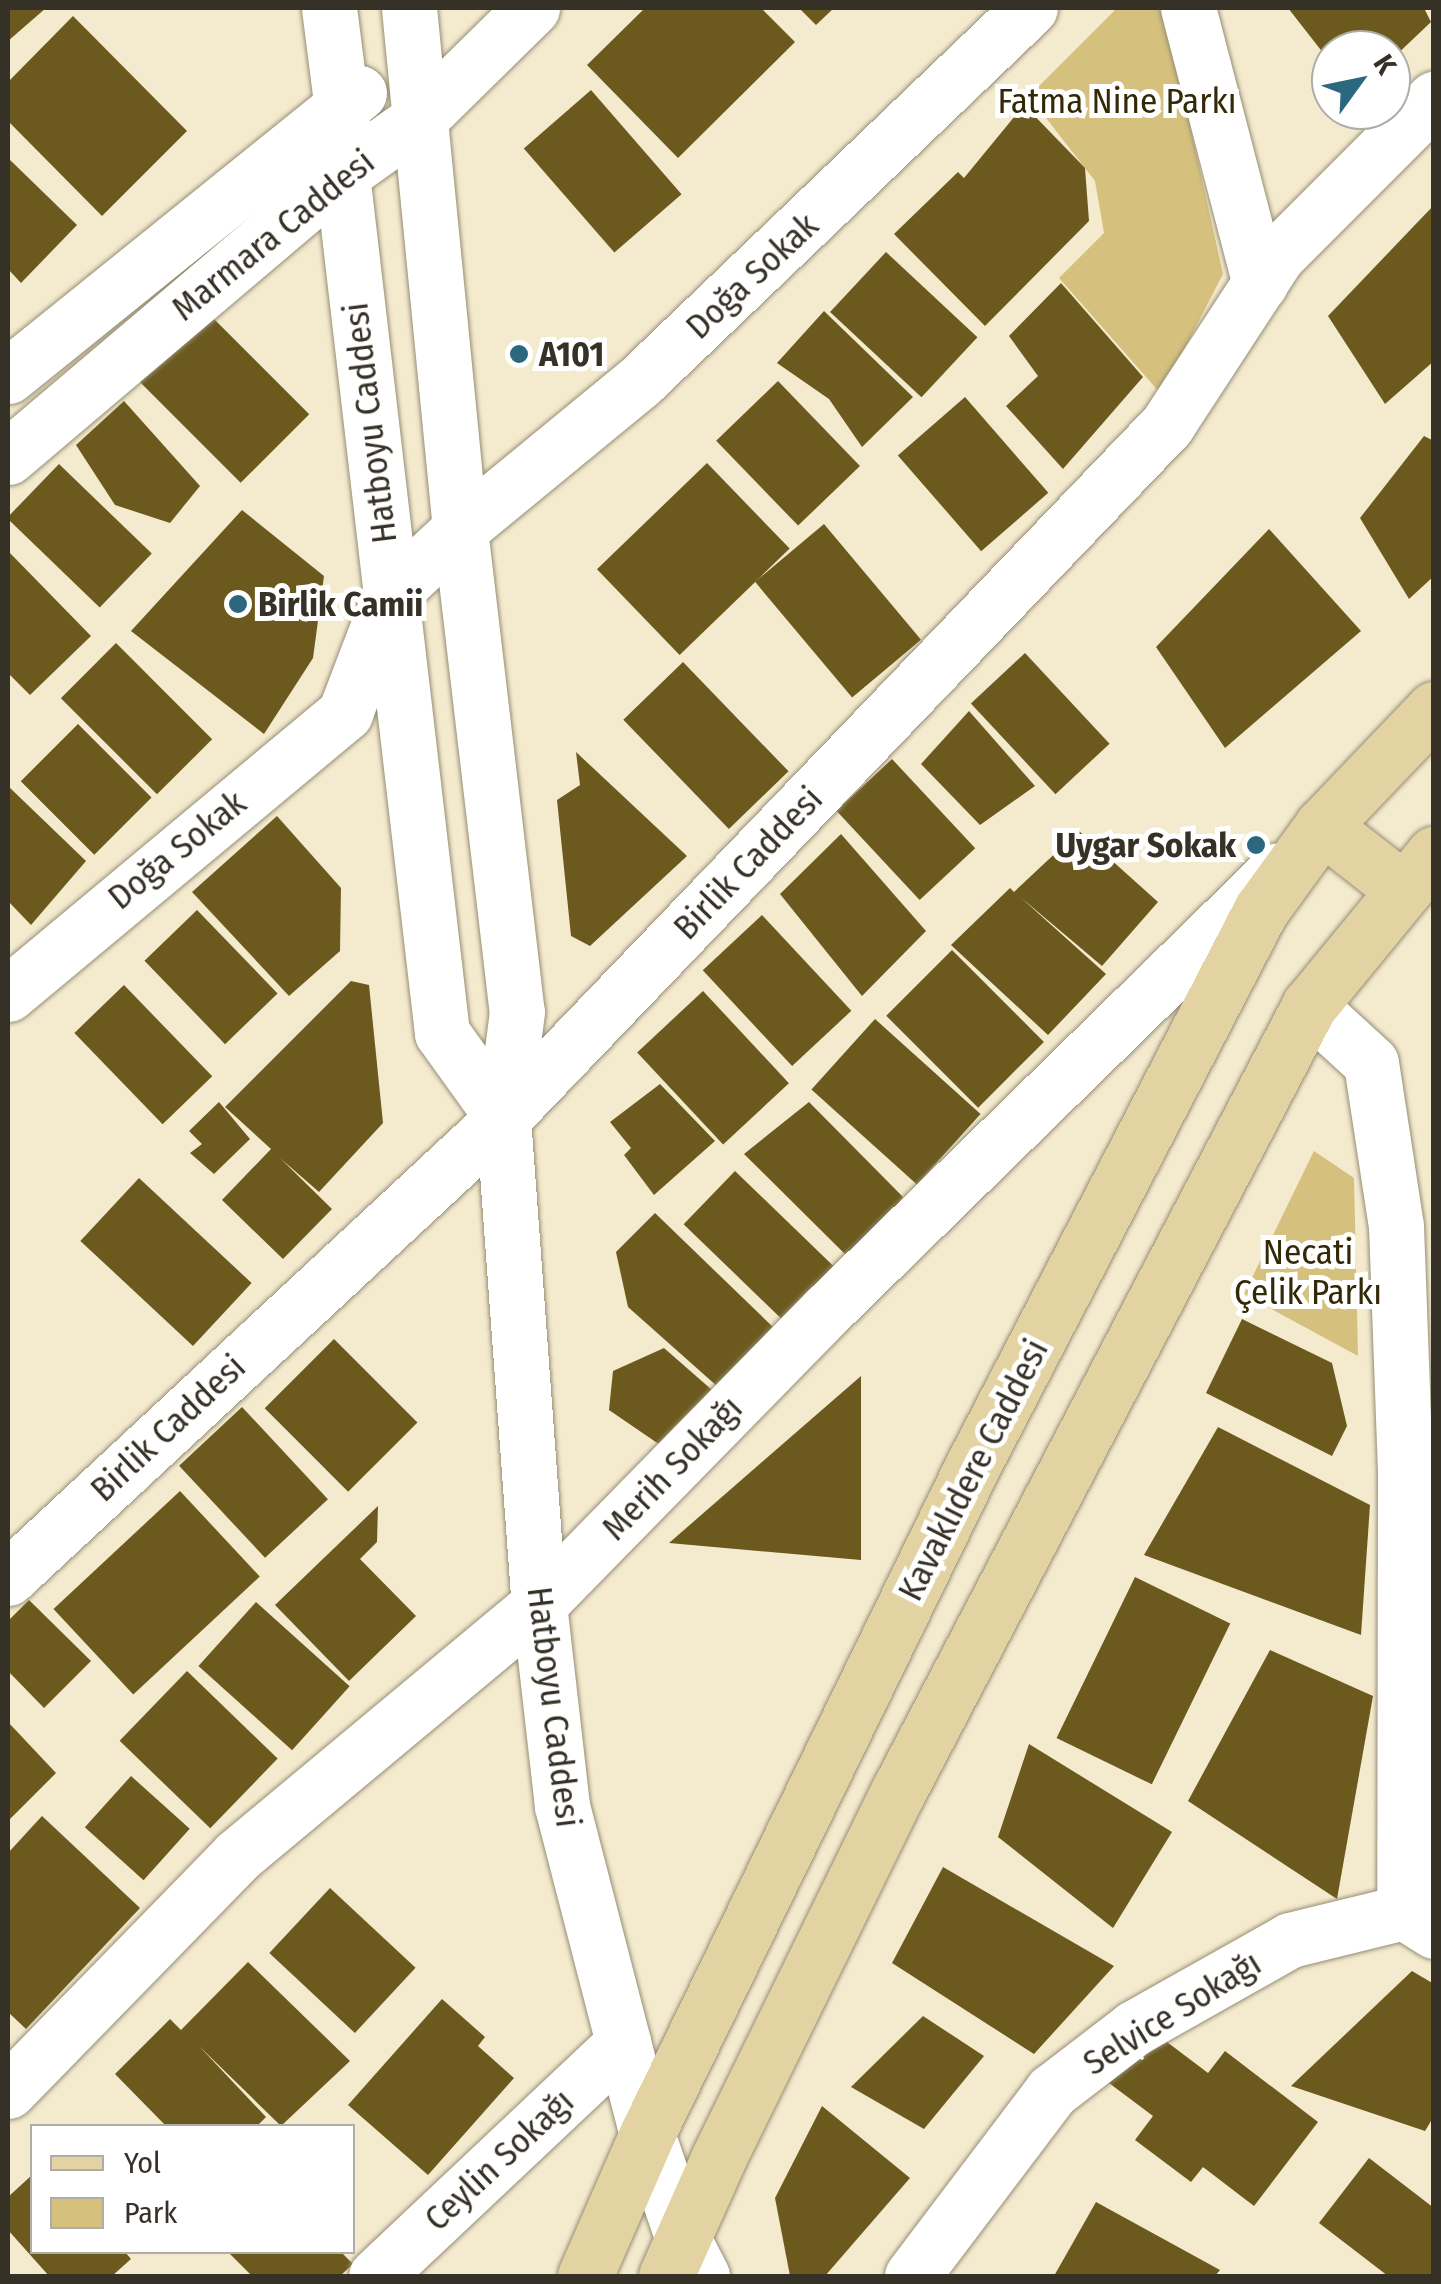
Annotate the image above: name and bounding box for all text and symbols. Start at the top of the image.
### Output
north arrow [1311,30,1411,130]
text: K [1367,49,1403,80]
park label: Fatma Nine Parkı [997,80,1237,122]
street label: Marmara Caddesi [163,141,383,329]
street label: Doğa Sokak [677,204,827,348]
street label: Hatboyu Caddesi [334,300,406,546]
place label: A101 [539,333,604,375]
marker: A101 [508,343,530,365]
place label: Birlik Camii [258,583,423,625]
marker: Birlik Camii [227,593,249,615]
street label: Birlik Caddesi [665,778,831,948]
street label: Doğa Sokak [100,782,254,918]
place label: Uygar Sokak [1056,824,1236,866]
marker: Uygar Sokak [1245,834,1267,856]
park label: Necati Çelik Parkı [1234,1231,1382,1313]
street label: Kavaklıdere Caddesi [889,1332,1057,1608]
street label: Birlik Caddesi [82,1346,254,1510]
street label: Merih Sokağı [593,1387,751,1549]
street label: Hatboyu Caddesi [518,1584,590,1830]
street label: Selvice Sokağı [1075,1942,1269,2084]
street label: Ceylin Sokağı [416,2080,582,2240]
legend [30,2124,355,2254]
text: Yol [124,2145,161,2181]
text: Park [124,2195,177,2231]

